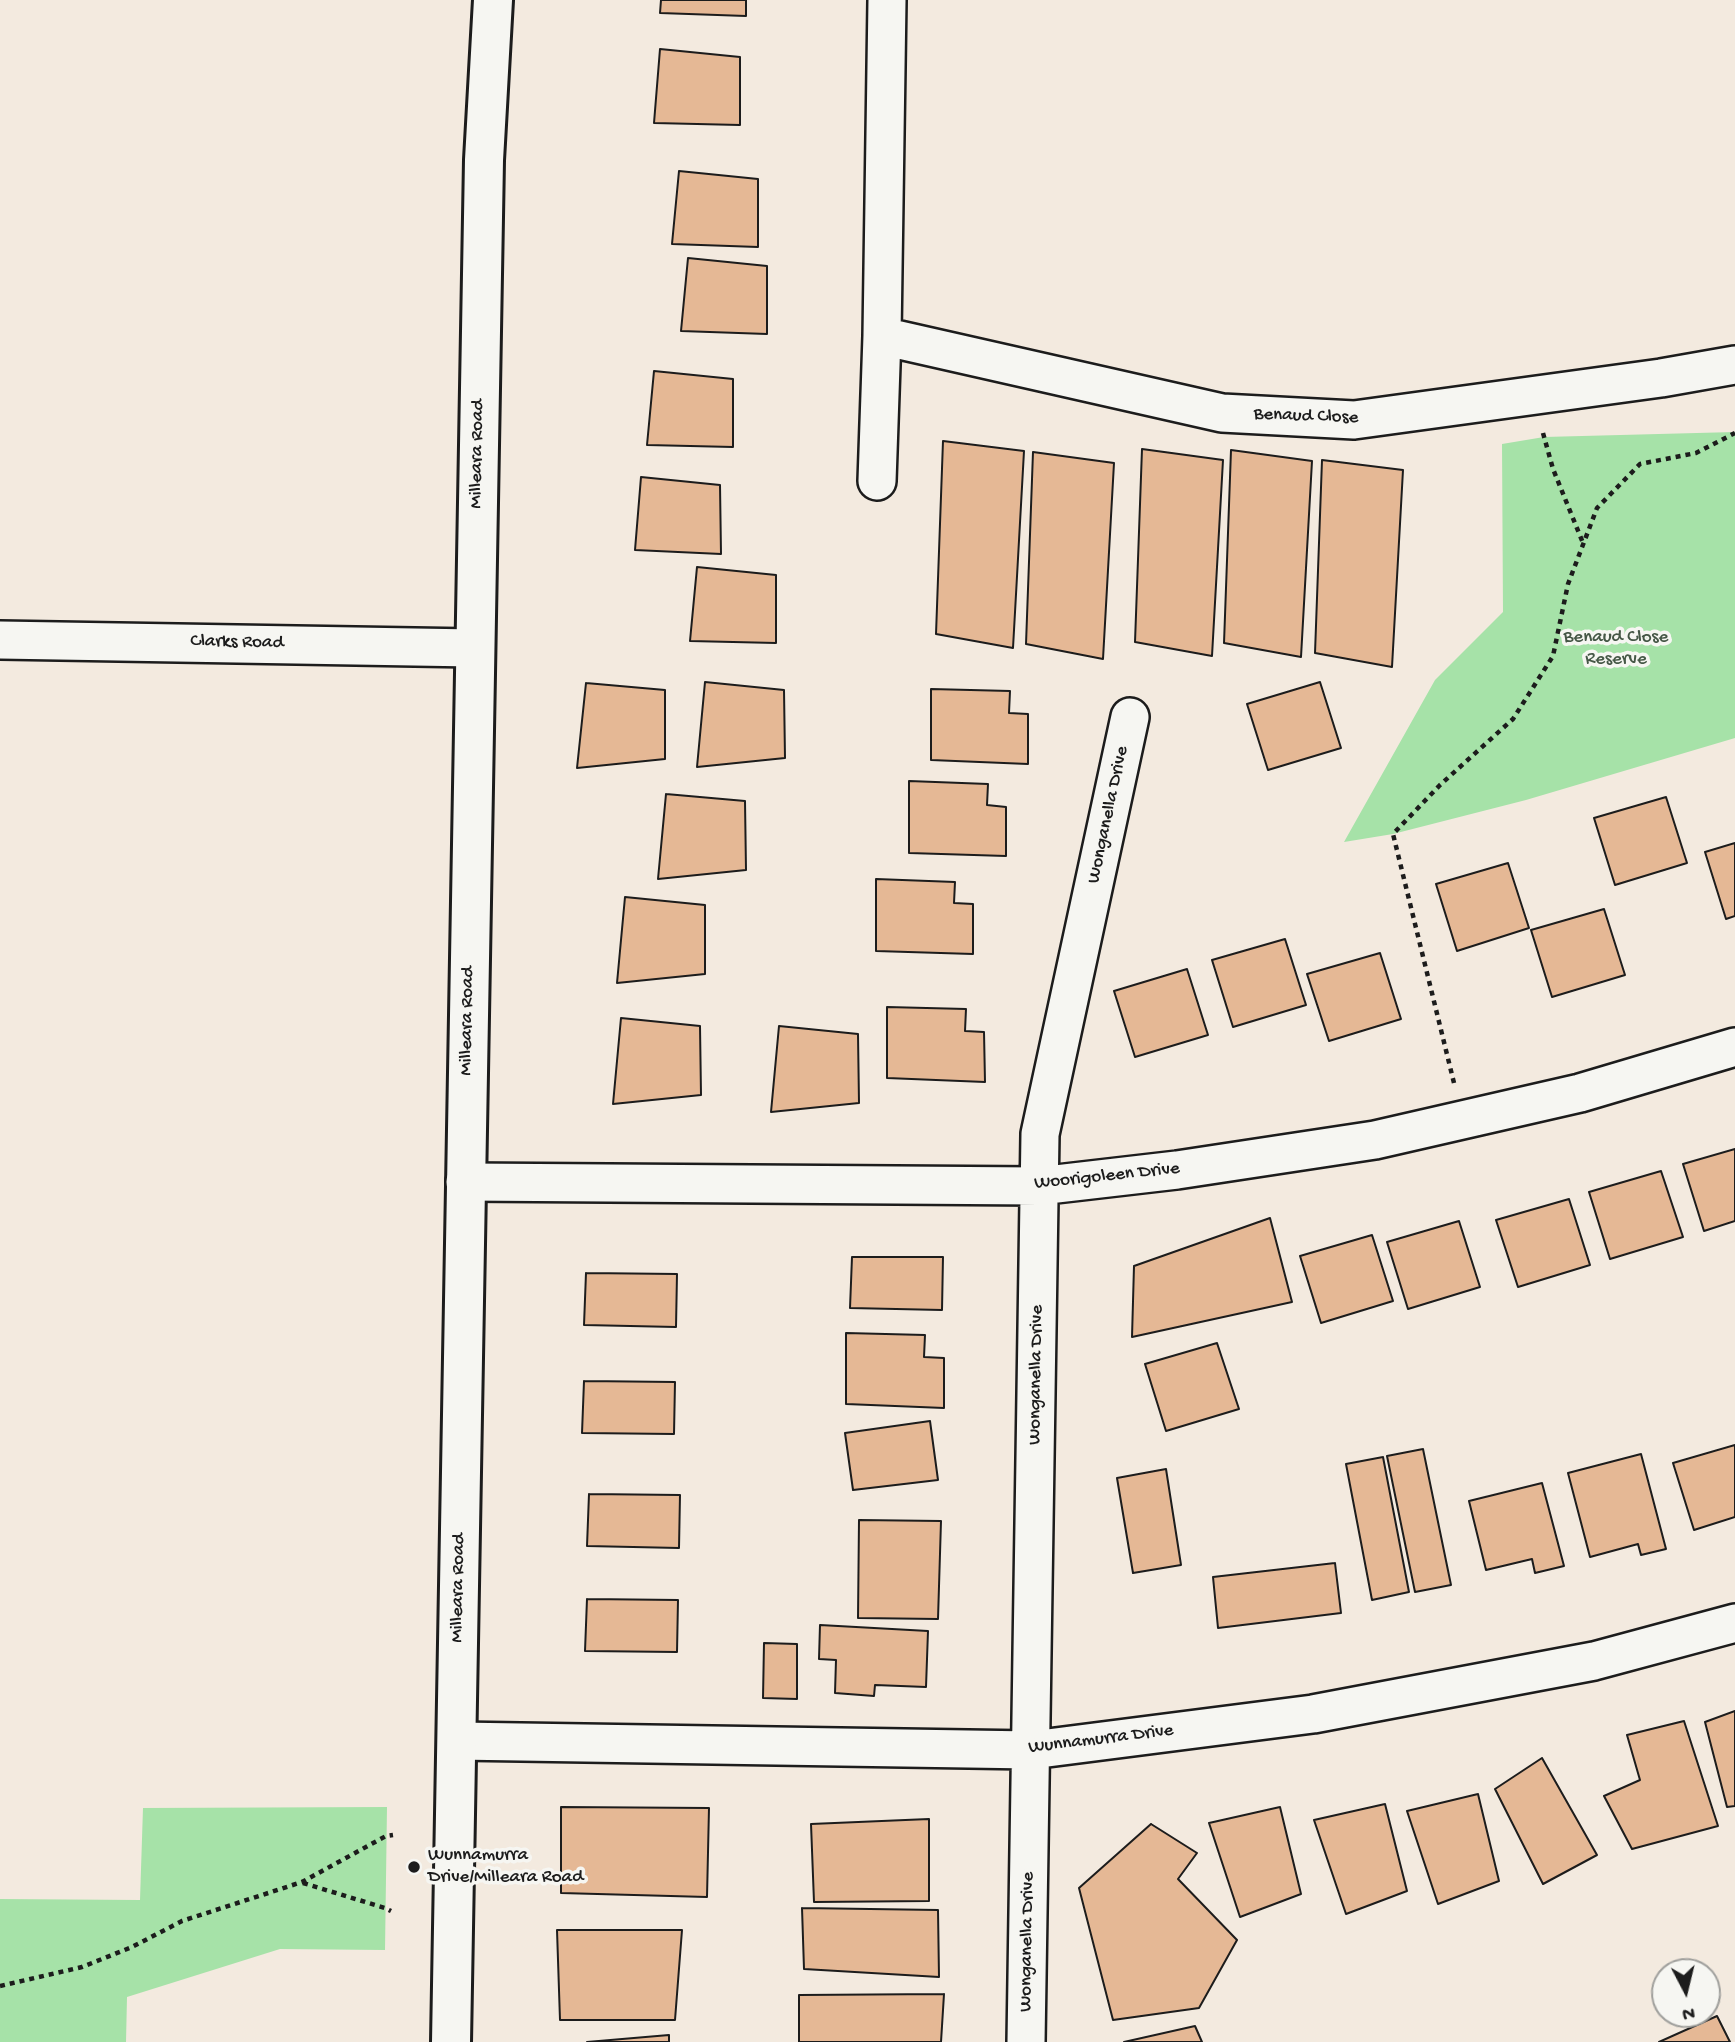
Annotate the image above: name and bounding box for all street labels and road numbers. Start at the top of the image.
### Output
street label: Milleara Road [466,399,490,509]
street label: Benaud Close [1253,404,1359,430]
street label: Clarks Road [190,631,284,655]
street label: Wonganella Drive [1083,744,1135,886]
street label: Milleara Road [456,966,480,1076]
street label: Woorigoleen Drive [1033,1158,1181,1196]
street label: Wonganella Drive [1024,1305,1050,1445]
street label: Milleara Road [447,1533,471,1643]
street label: Wunnamurra Drive [1027,1720,1175,1760]
street label: Wonganella Drive [1015,1872,1041,2012]

